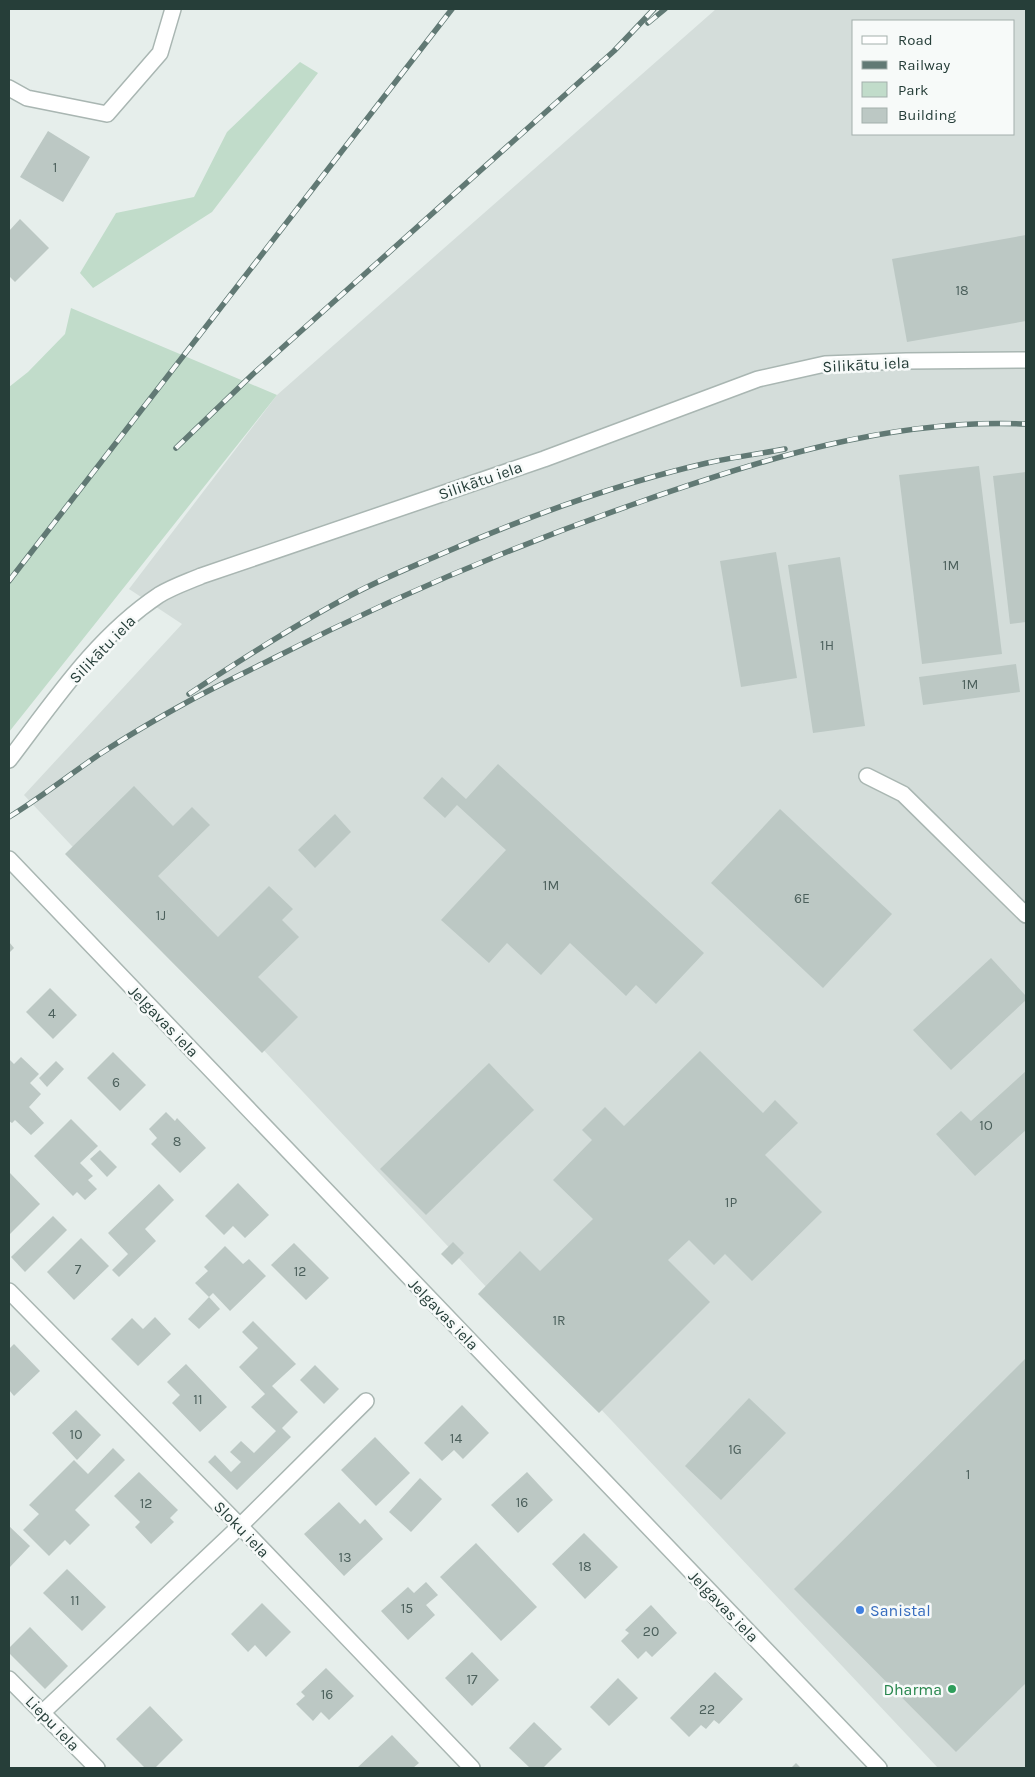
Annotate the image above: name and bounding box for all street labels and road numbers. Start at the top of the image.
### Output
street label: Silikātu iela [822,353,910,376]
street label: Silikātu iela [436,457,525,504]
street label: Silikātu iela [65,611,140,687]
street label: Jelgavas iela [125,982,203,1061]
street label: Jelgavas iela [405,1275,483,1354]
street label: Sloku iela [210,1497,273,1562]
street label: Jelgavas iela [685,1567,763,1646]
street label: Liepu iela [22,1692,84,1755]

